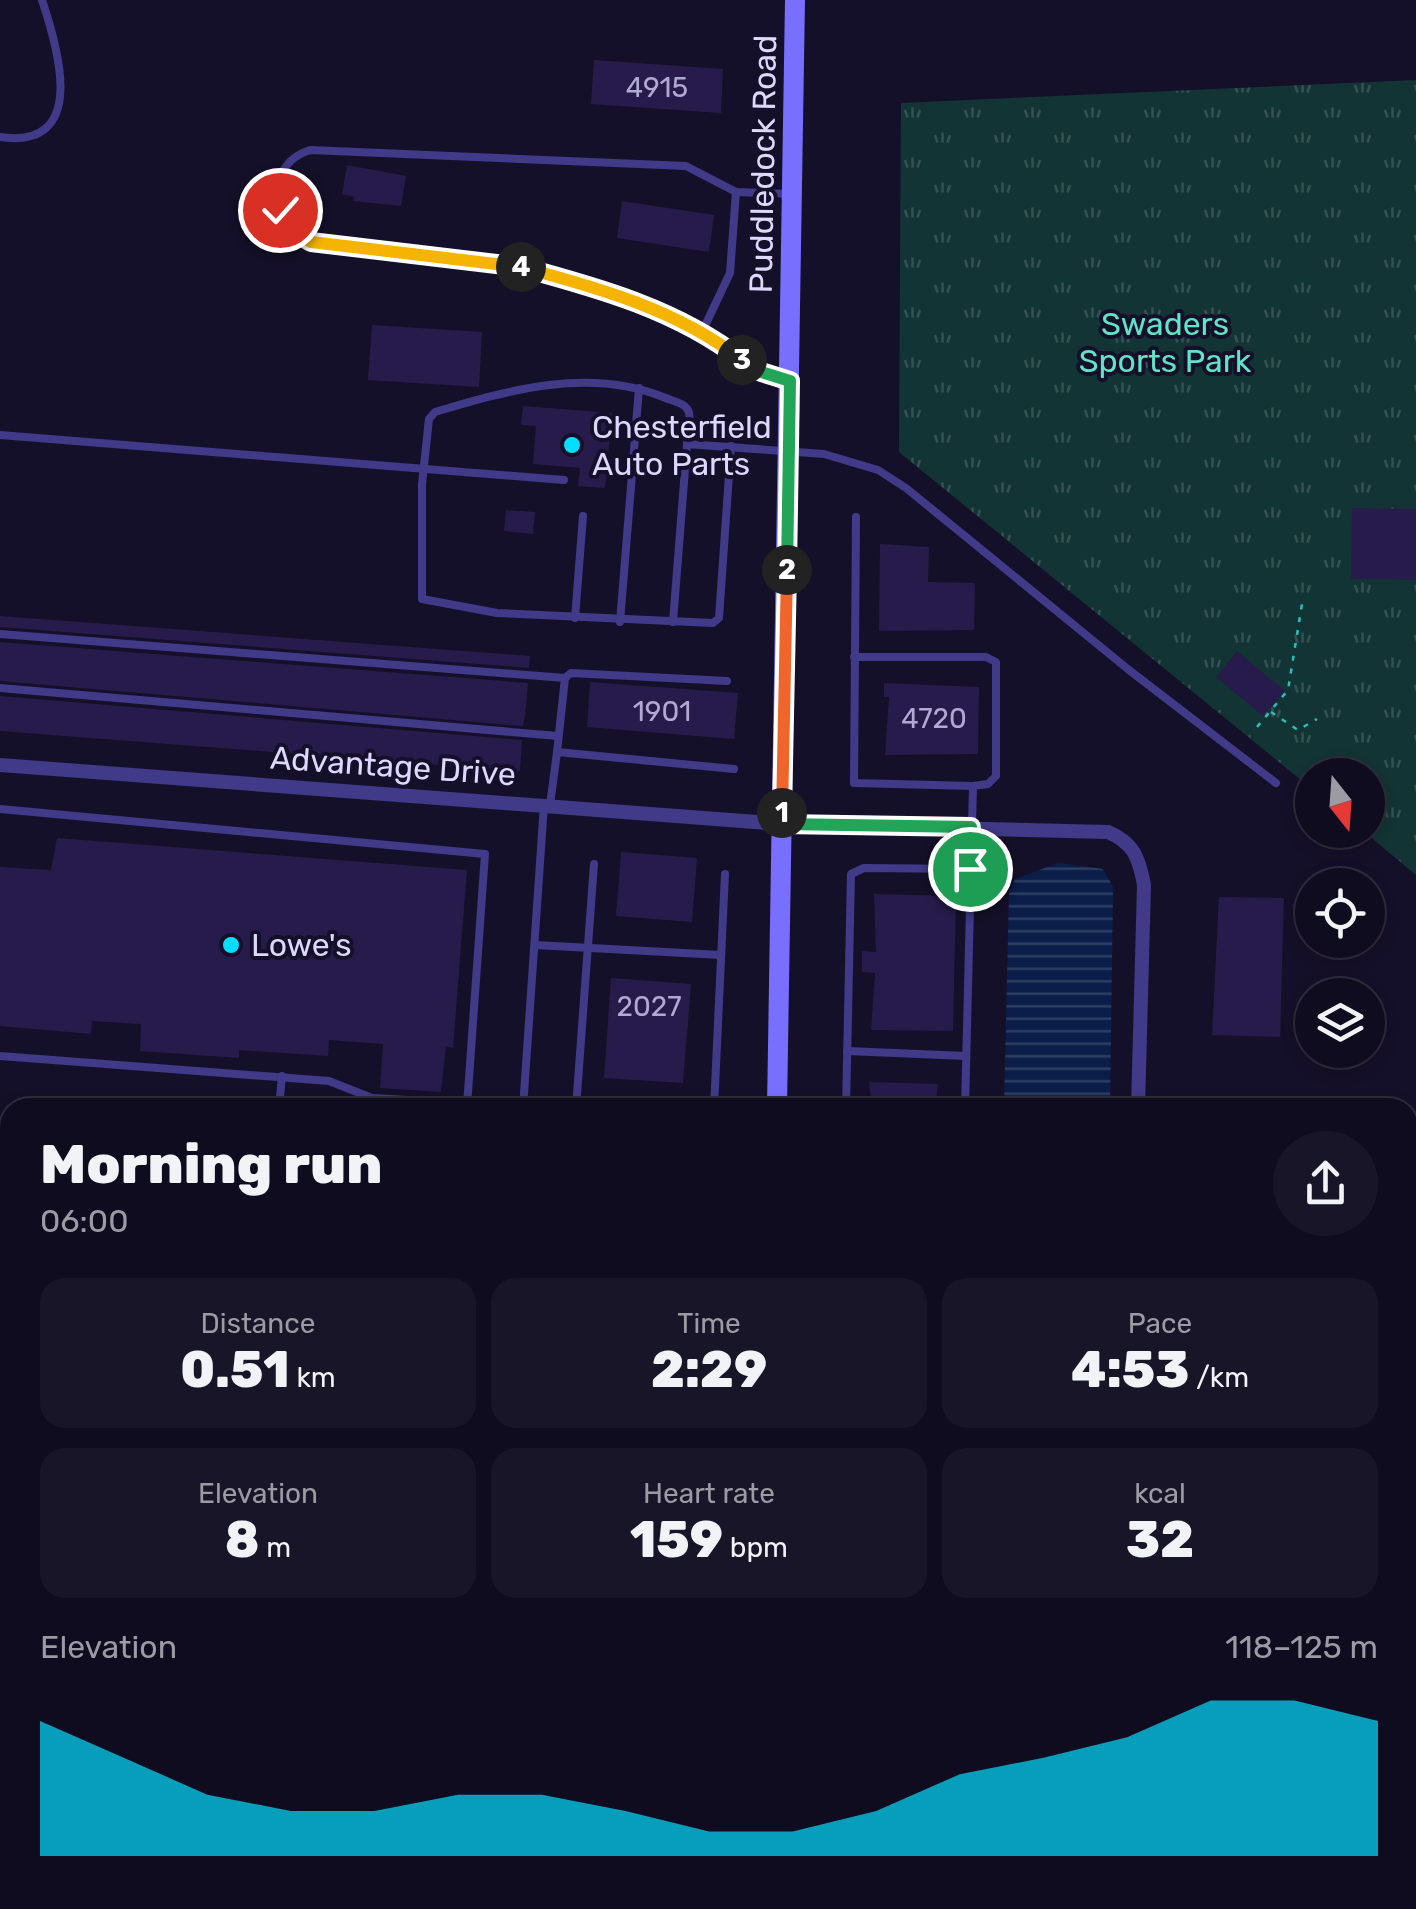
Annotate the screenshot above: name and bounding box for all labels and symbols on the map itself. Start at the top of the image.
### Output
street label: Puddledock Road [742,34,784,294]
house number: 4915 [626,71,688,104]
pin [238,168,323,253]
pin: 4 [496,242,546,292]
park label: Swaders Sports Park [1079,305,1252,380]
pin: 3 [717,335,767,385]
place label: Chesterfield Auto Parts [592,408,772,483]
marker: Chesterfield Auto Parts [561,434,583,456]
pin: 2 [762,545,812,595]
house number: 1901 [633,695,691,728]
house number: 4720 [901,702,967,735]
street label: Advantage Drive [269,738,517,794]
north arrow [1295,758,1385,848]
pin: 1 [757,788,807,838]
pin [928,827,1013,912]
place label: Lowe's [251,926,351,964]
marker: Lowe's [220,934,242,956]
house number: 2027 [616,990,682,1023]

